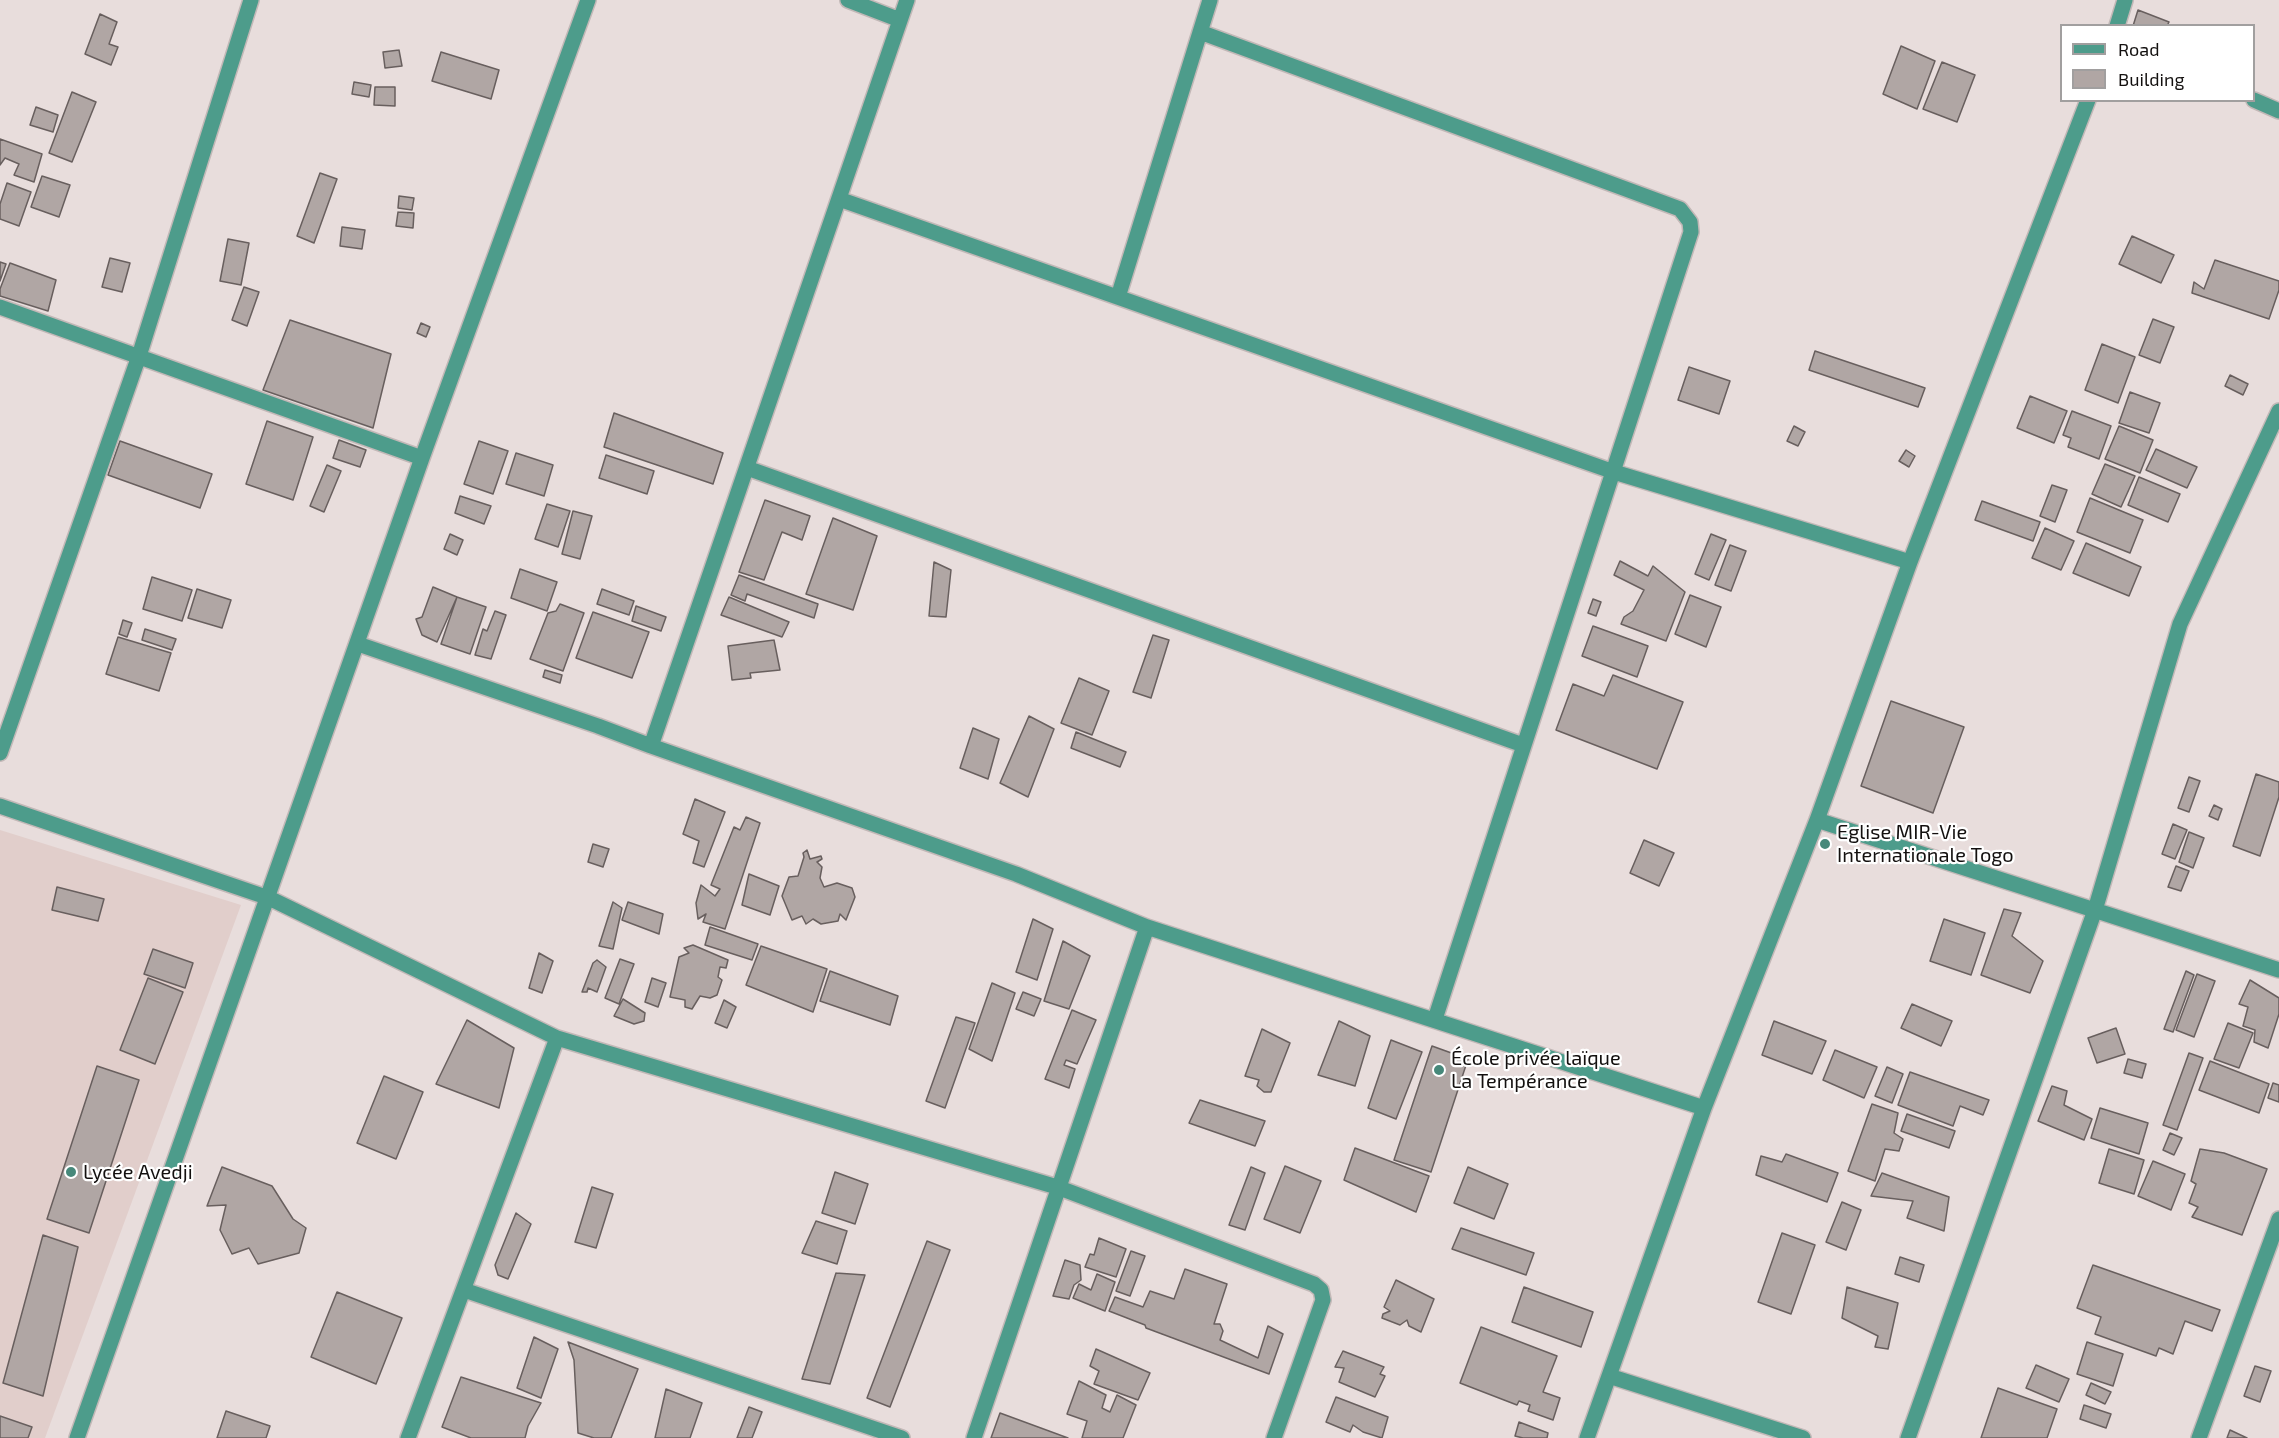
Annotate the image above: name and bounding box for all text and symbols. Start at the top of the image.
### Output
legend [2060,24,2255,102]
text: Road [2118,38,2159,60]
text: Building [2118,68,2185,90]
place label: Eglise MIR-Vie Internationale Togo [1837,820,2014,867]
marker: Eglise MIR-Vie Internationale Togo [1818,837,1832,851]
place label: École privée laïque La Tempérance [1451,1046,1621,1093]
marker: École privée laïque La Tempérance [1432,1063,1446,1077]
place label: Lycée Avedji [83,1160,193,1184]
marker: Lycée Avedji [64,1165,78,1179]

